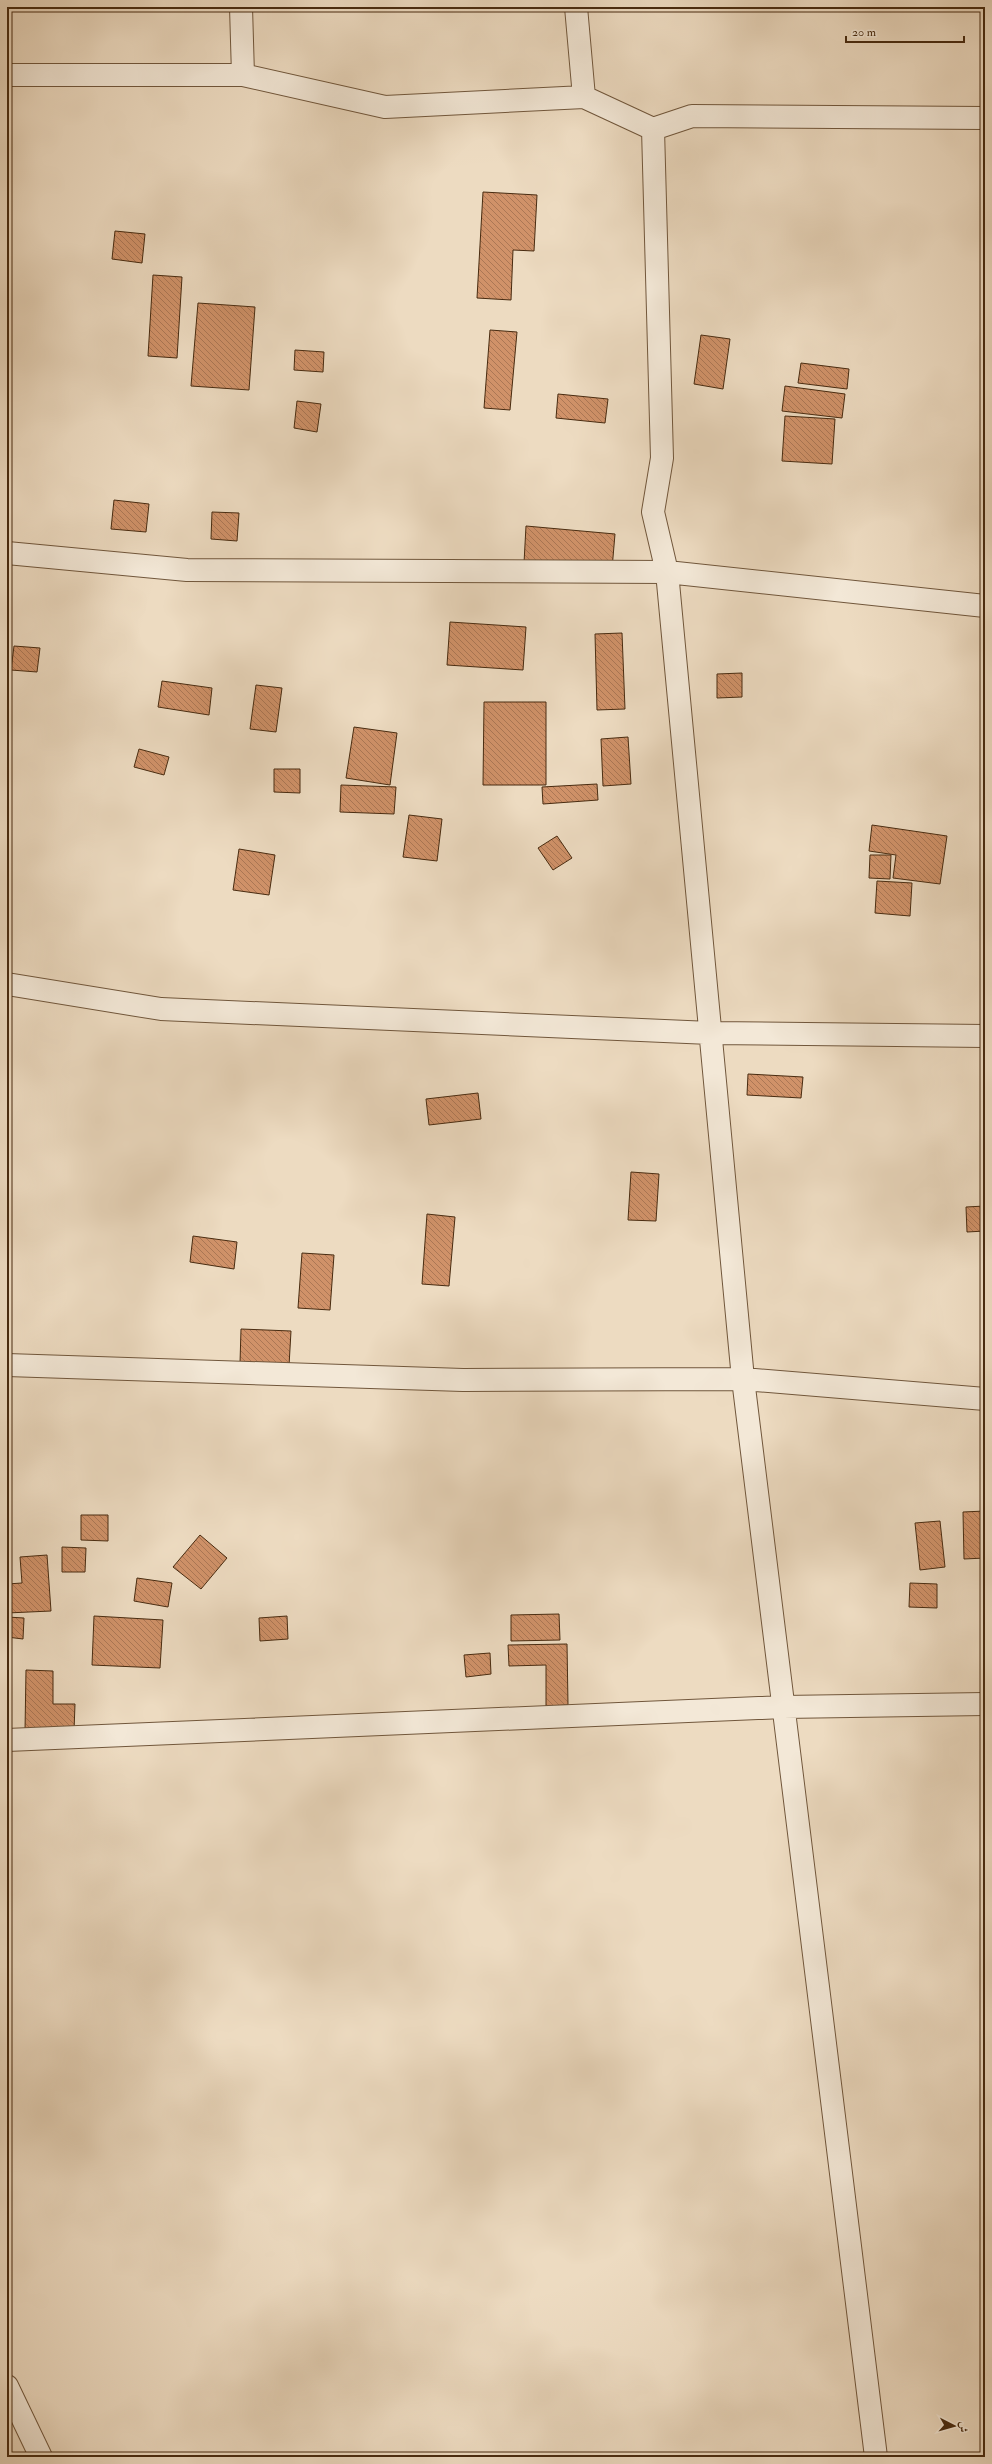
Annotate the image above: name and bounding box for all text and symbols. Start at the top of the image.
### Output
scale bar [846,18,964,44]
text: 20 m [852,25,877,40]
north arrow [934,2406,974,2446]
text: ش [956,2421,970,2433]

